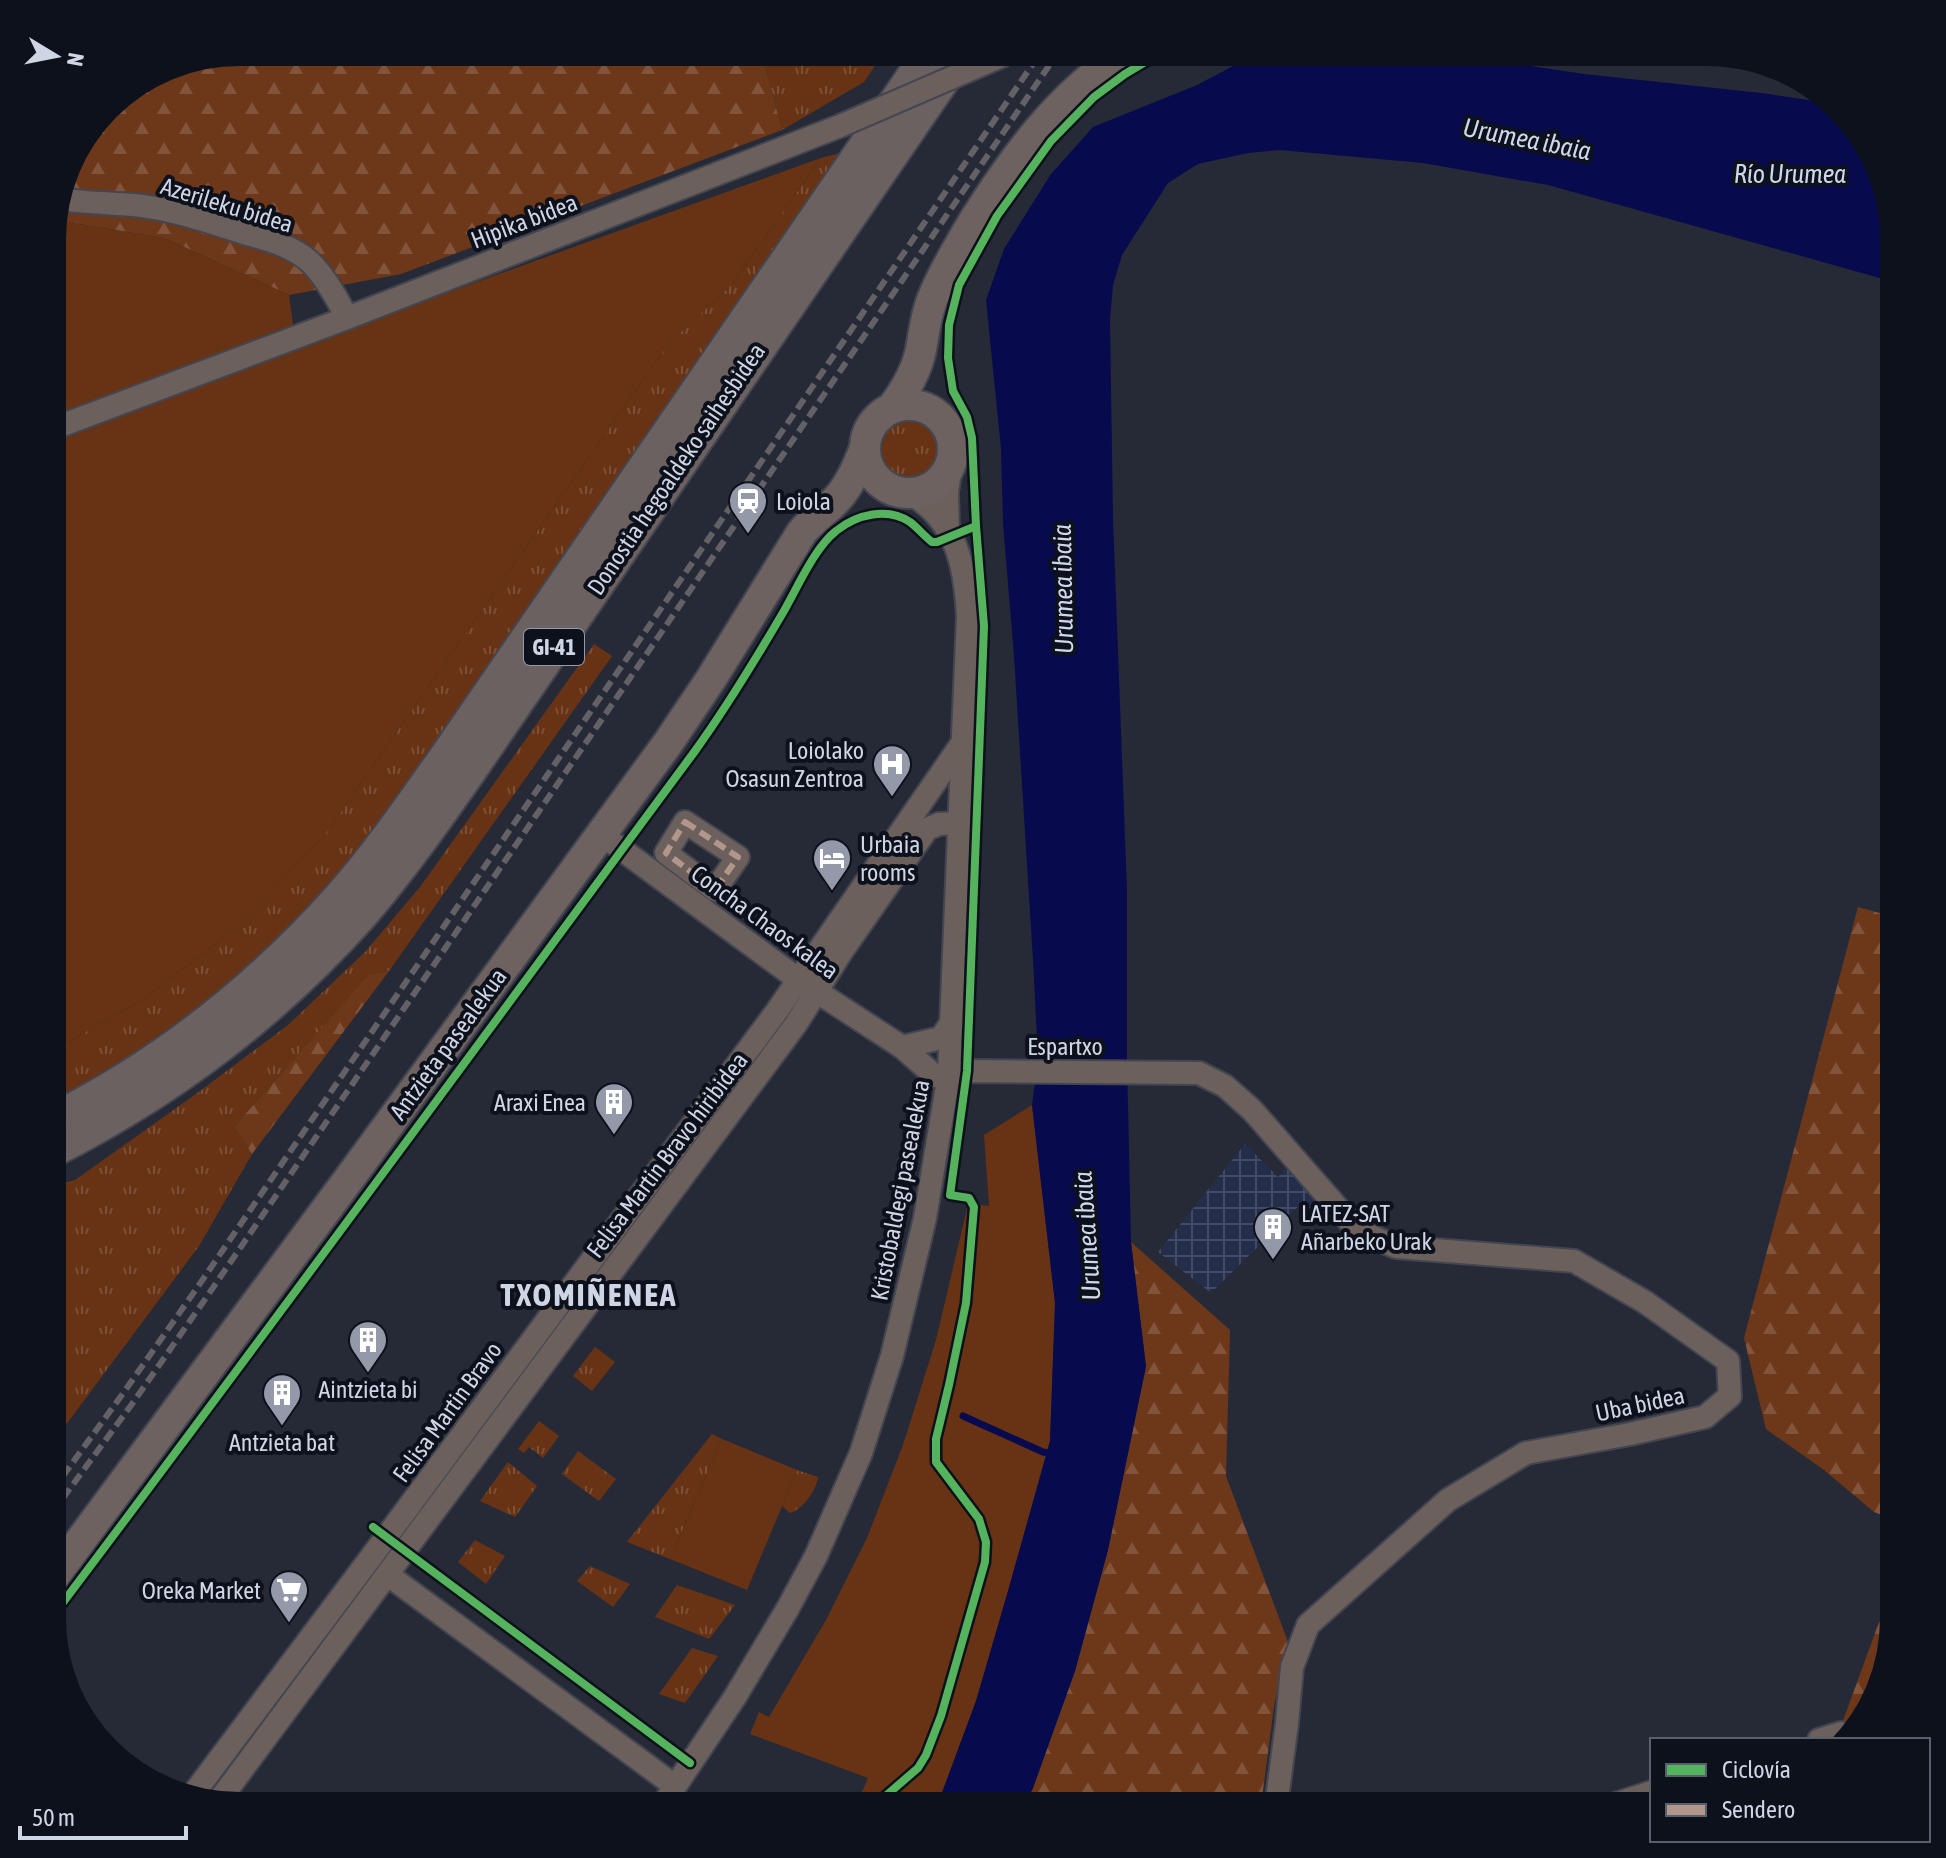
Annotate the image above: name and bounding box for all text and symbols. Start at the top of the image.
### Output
north arrow [16,16,96,96]
text: N [62,51,90,68]
water label: Urumea ibaia [1460,112,1594,166]
water label: Río Urumea [1734,159,1846,189]
street label: Azerileku bidea [158,172,296,238]
street label: Hipika bidea [467,188,581,254]
street label: Donostia hegoaldeko saihesbidea [582,338,770,600]
station icon: Loiola [727,480,769,535]
place label: Loiola [776,488,831,515]
water label: Urumea ibaia [1047,524,1079,654]
road number: GI-41 [524,629,584,665]
place label: Loiolako Osasun Zentroa [726,737,864,792]
hospital icon: Loiolako Osasun Zentroa [871,743,913,798]
place label: Urbaia rooms [860,831,920,886]
hotel icon: Urbaia rooms [811,837,853,892]
street label: Concha Chaos kalea [686,860,844,984]
street label: Antzieta pasealekua [384,963,512,1125]
street label: Espartxo [1027,1033,1103,1060]
street label: Felisa Martin Bravo hiribidea [581,1047,753,1263]
street label: Kristobaldegi pasealekua [865,1077,935,1303]
building icon: Araxi Enea [593,1081,635,1136]
place label: Araxi Enea [494,1089,586,1116]
water label: Urumea ibaia [1068,1170,1106,1302]
place label: LATEZ-SAT Añarbeko Urak [1301,1200,1432,1255]
building icon: LATEZ-SAT Añarbeko Urak [1252,1206,1294,1261]
district label: TXOMIÑENEA [501,1276,677,1313]
building icon: Aintzieta bi [347,1319,389,1374]
street label: Felisa Martin Bravo [387,1337,507,1487]
building icon: Antzieta bat [261,1372,303,1427]
place label: Aintzieta bi [318,1376,418,1403]
street label: Uba bidea [1593,1381,1687,1427]
place label: Antzieta bat [229,1429,335,1456]
supermarket icon: Oreka Market [268,1569,310,1624]
place label: Oreka Market [142,1577,261,1604]
legend [1650,1738,1930,1842]
text: Ciclovía [1722,1756,1791,1783]
scale bar [20,1790,186,1840]
text: Sendero [1722,1796,1795,1823]
text: 50 m [32,1804,75,1831]

